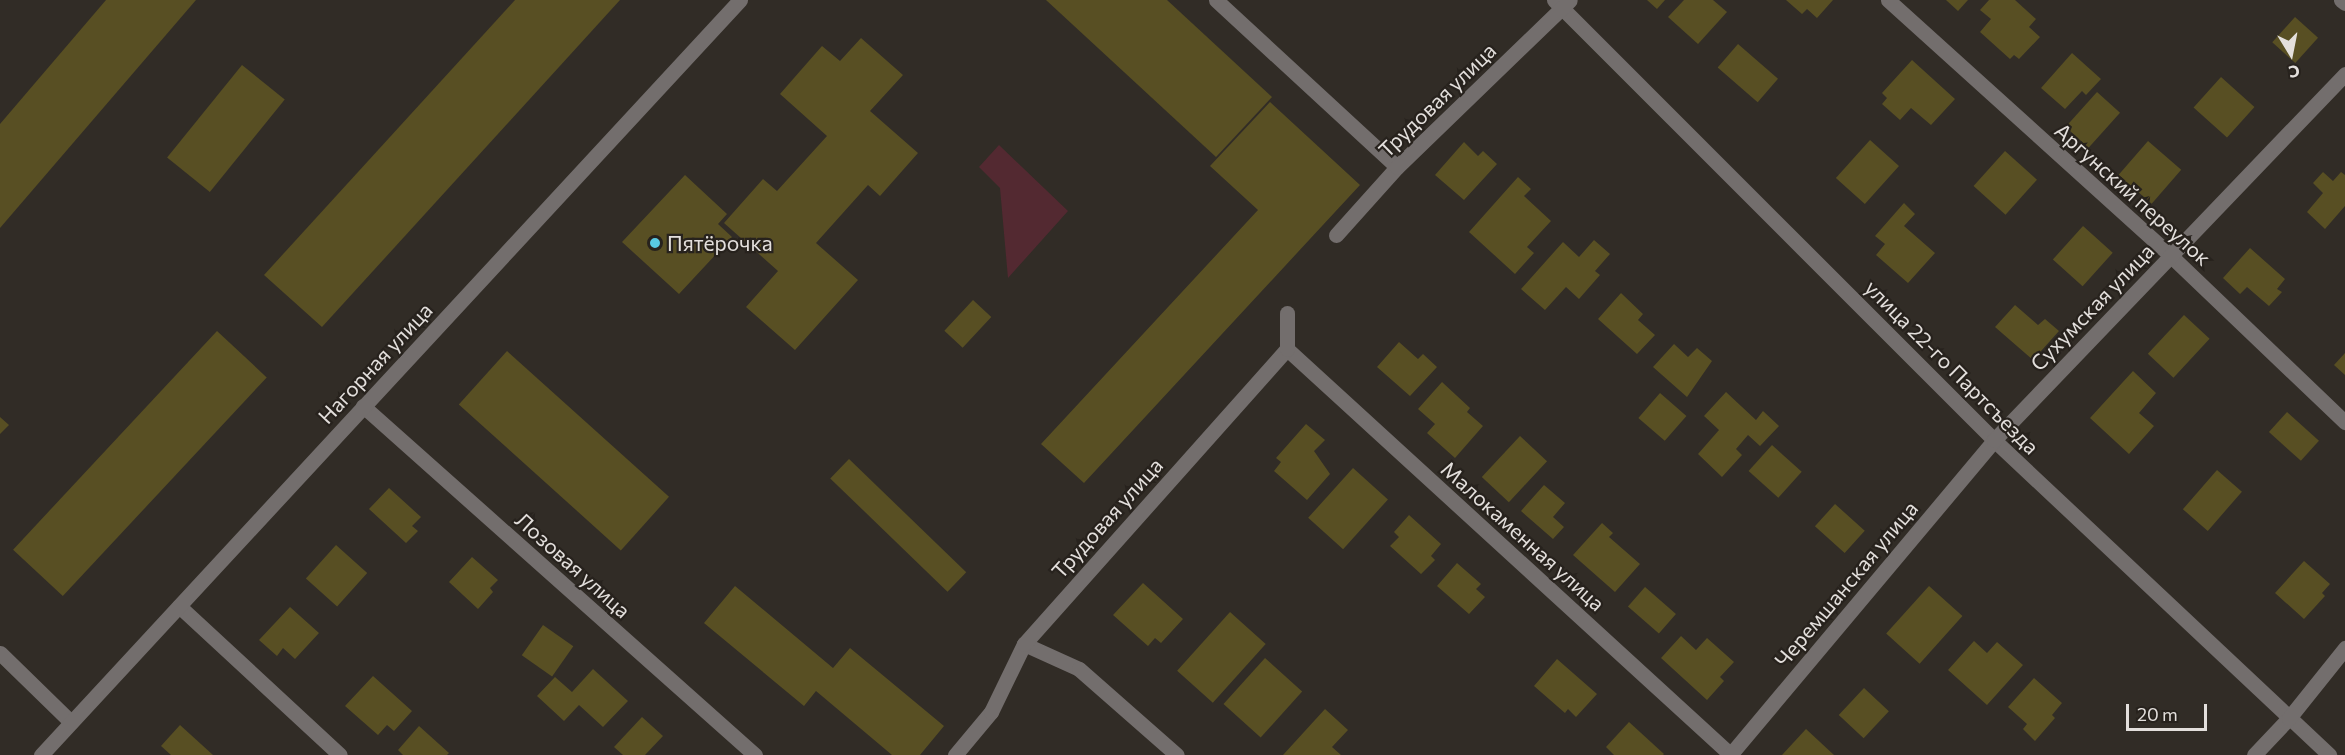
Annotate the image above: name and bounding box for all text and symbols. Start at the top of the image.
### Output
north arrow [2261,24,2321,84]
street label: Трудовая улица [1373,38,1501,162]
text: С [2287,62,2301,83]
street label: Аргунский переулок [2050,117,2216,271]
place label: Пятёрочка [667,230,773,256]
marker: Пятёрочка [648,236,662,250]
street label: Сухумская улица [2025,238,2159,376]
street label: улица 22-го Партсъезда [1860,275,2044,459]
street label: Нагорная улица [313,297,437,429]
street label: Трудовая улица [1046,453,1168,583]
street label: Малокаменная улица [1436,456,1610,616]
street label: Черемшанская улица [1769,496,1923,672]
street label: Лозовая улица [510,507,636,623]
scale bar [2129,692,2210,730]
text: 20 m [2137,703,2178,725]

